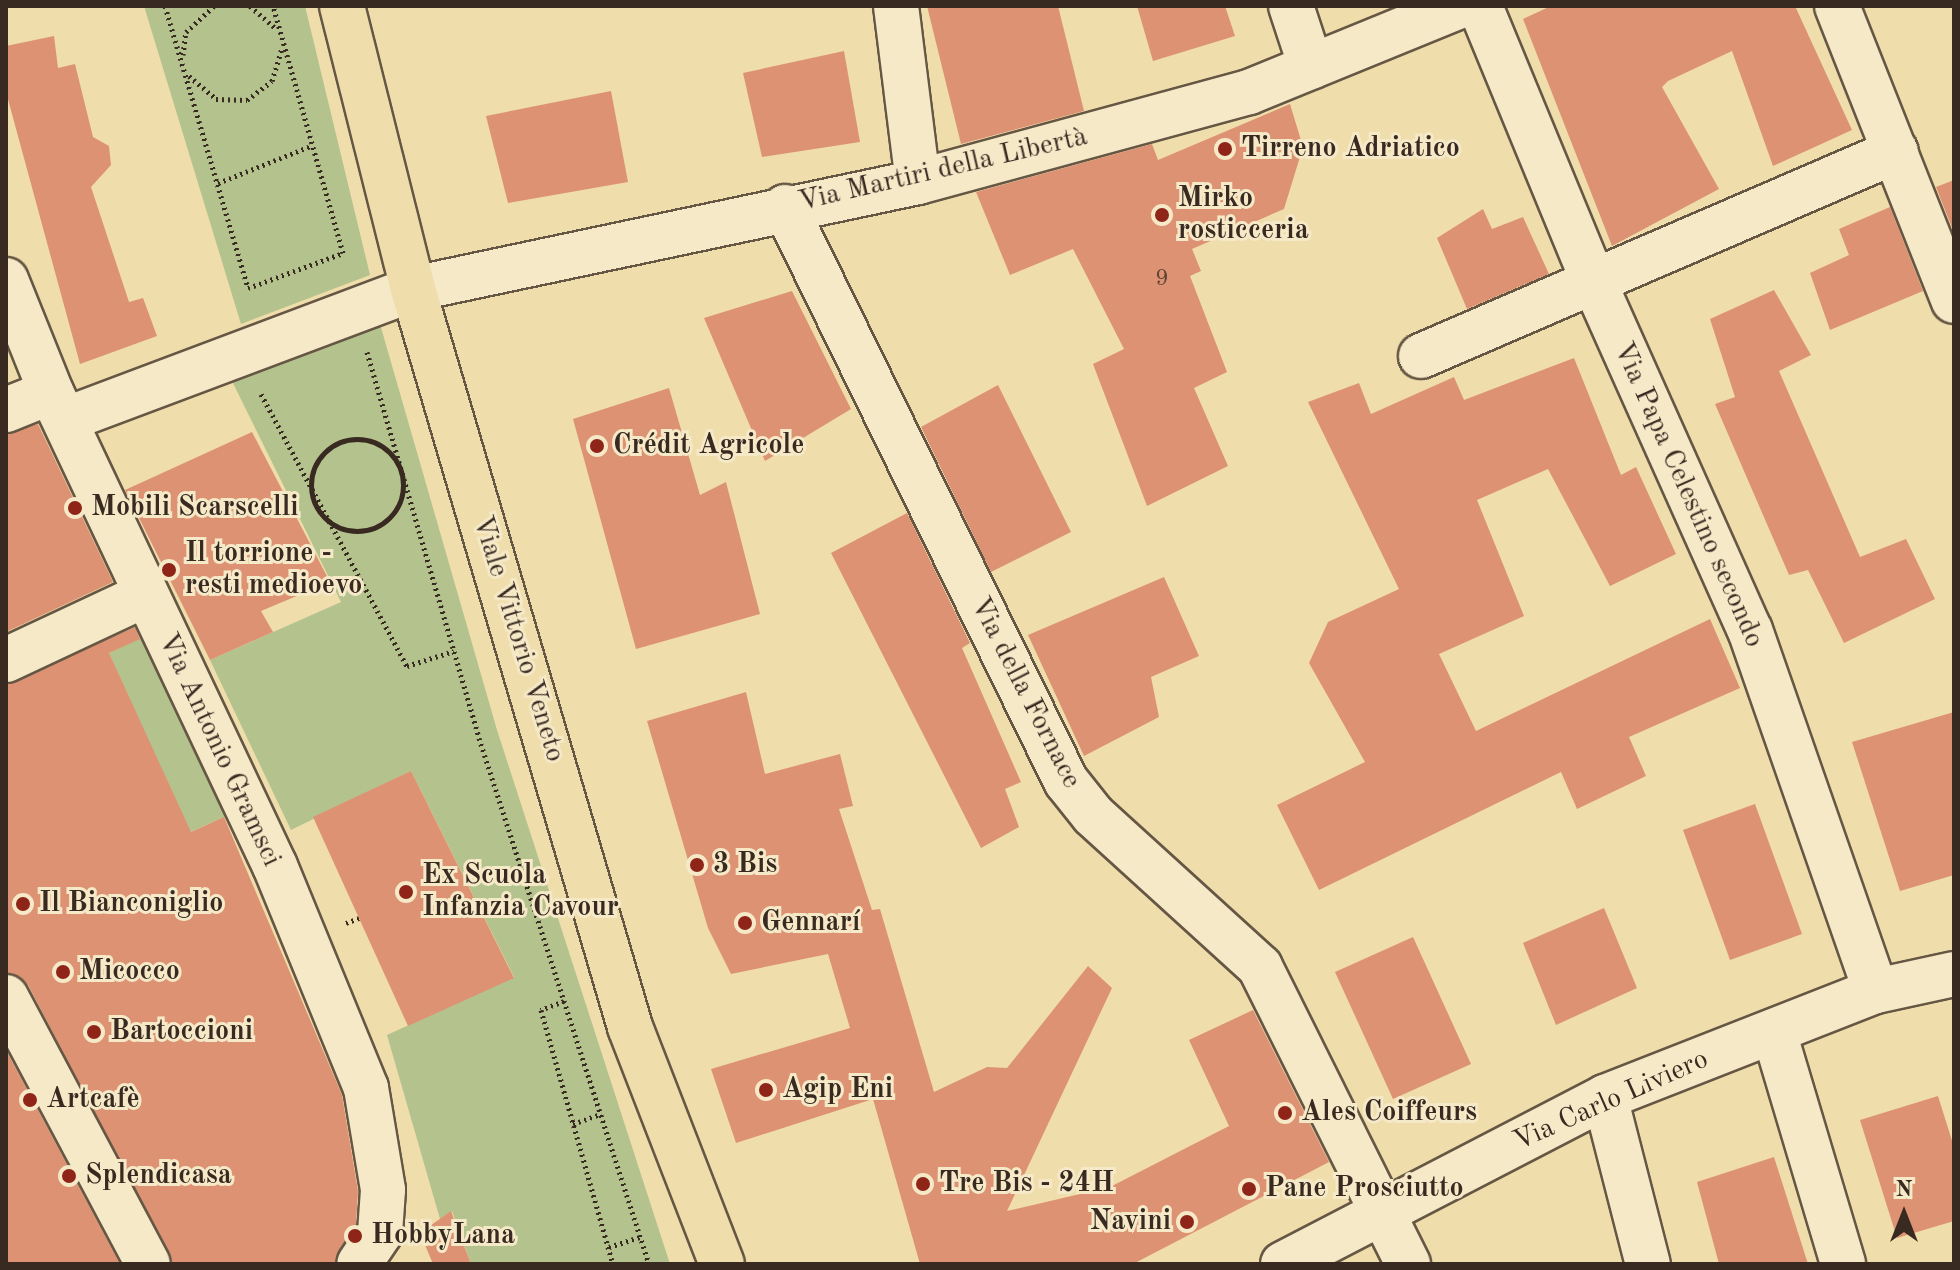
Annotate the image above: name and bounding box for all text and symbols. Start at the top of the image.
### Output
street label: Via Martiri della Libertà [795,120,1091,220]
place label: Tirreno Adriatico [1241,132,1460,166]
marker: Tirreno Adriatico [1216,140,1234,158]
place label: Mirko rosticceria [1178,182,1309,248]
marker: Mirko rosticceria [1153,206,1171,224]
house number: 9 [1155,266,1169,294]
street label: Via Papa Celestino secondo [1605,337,1771,653]
place label: Crédit Agricole [613,429,804,463]
marker: Crédit Agricole [588,437,606,455]
place label: Mobili Scarscelli [91,491,299,525]
marker: Mobili Scarscelli [66,499,84,517]
street label: Viale Vittorio Veneto [465,512,571,766]
place label: Il torrione - resti medioevo [185,537,362,603]
marker: Il torrione - resti medioevo [160,561,178,579]
street label: Via della Fornace [962,592,1088,794]
street label: Via Antonio Gramsci [150,628,288,872]
place label: 3 Bis [713,848,777,882]
marker: 3 Bis [688,856,706,874]
place label: Ex Scuola Infanzia Cavour [422,859,619,925]
marker: Ex Scuola Infanzia Cavour [397,883,415,901]
place label: Il Bianconiglio [39,887,223,921]
marker: Il Bianconiglio [14,895,32,913]
place label: Gennarí [761,906,860,940]
marker: Gennarí [736,914,754,932]
place label: Micocco [79,955,180,989]
marker: Micocco [54,963,72,981]
place label: Bartoccioni [110,1015,253,1049]
marker: Bartoccioni [85,1023,103,1041]
street label: Via Carlo Liviero [1508,1043,1714,1159]
place label: Agip Eni [782,1073,893,1107]
marker: Agip Eni [757,1081,775,1099]
place label: Artcafè [46,1083,140,1117]
marker: Artcafè [21,1091,39,1109]
place label: Ales Coiffeurs [1301,1096,1477,1130]
marker: Ales Coiffeurs [1276,1104,1294,1122]
place label: Splendicasa [85,1159,232,1193]
marker: Splendicasa [60,1167,78,1185]
place label: Tre Bis - 24H [939,1167,1114,1201]
place label: Pane Prosciutto [1265,1172,1464,1206]
north arrow [1864,1174,1944,1254]
marker: Tre Bis - 24H [914,1175,932,1193]
text: N [1896,1179,1912,1201]
marker: Pane Prosciutto [1240,1180,1258,1198]
place label: Navini [1090,1205,1171,1239]
marker: Navini [1178,1213,1196,1231]
place label: HobbyLana [371,1219,515,1253]
marker: HobbyLana [346,1227,364,1245]

